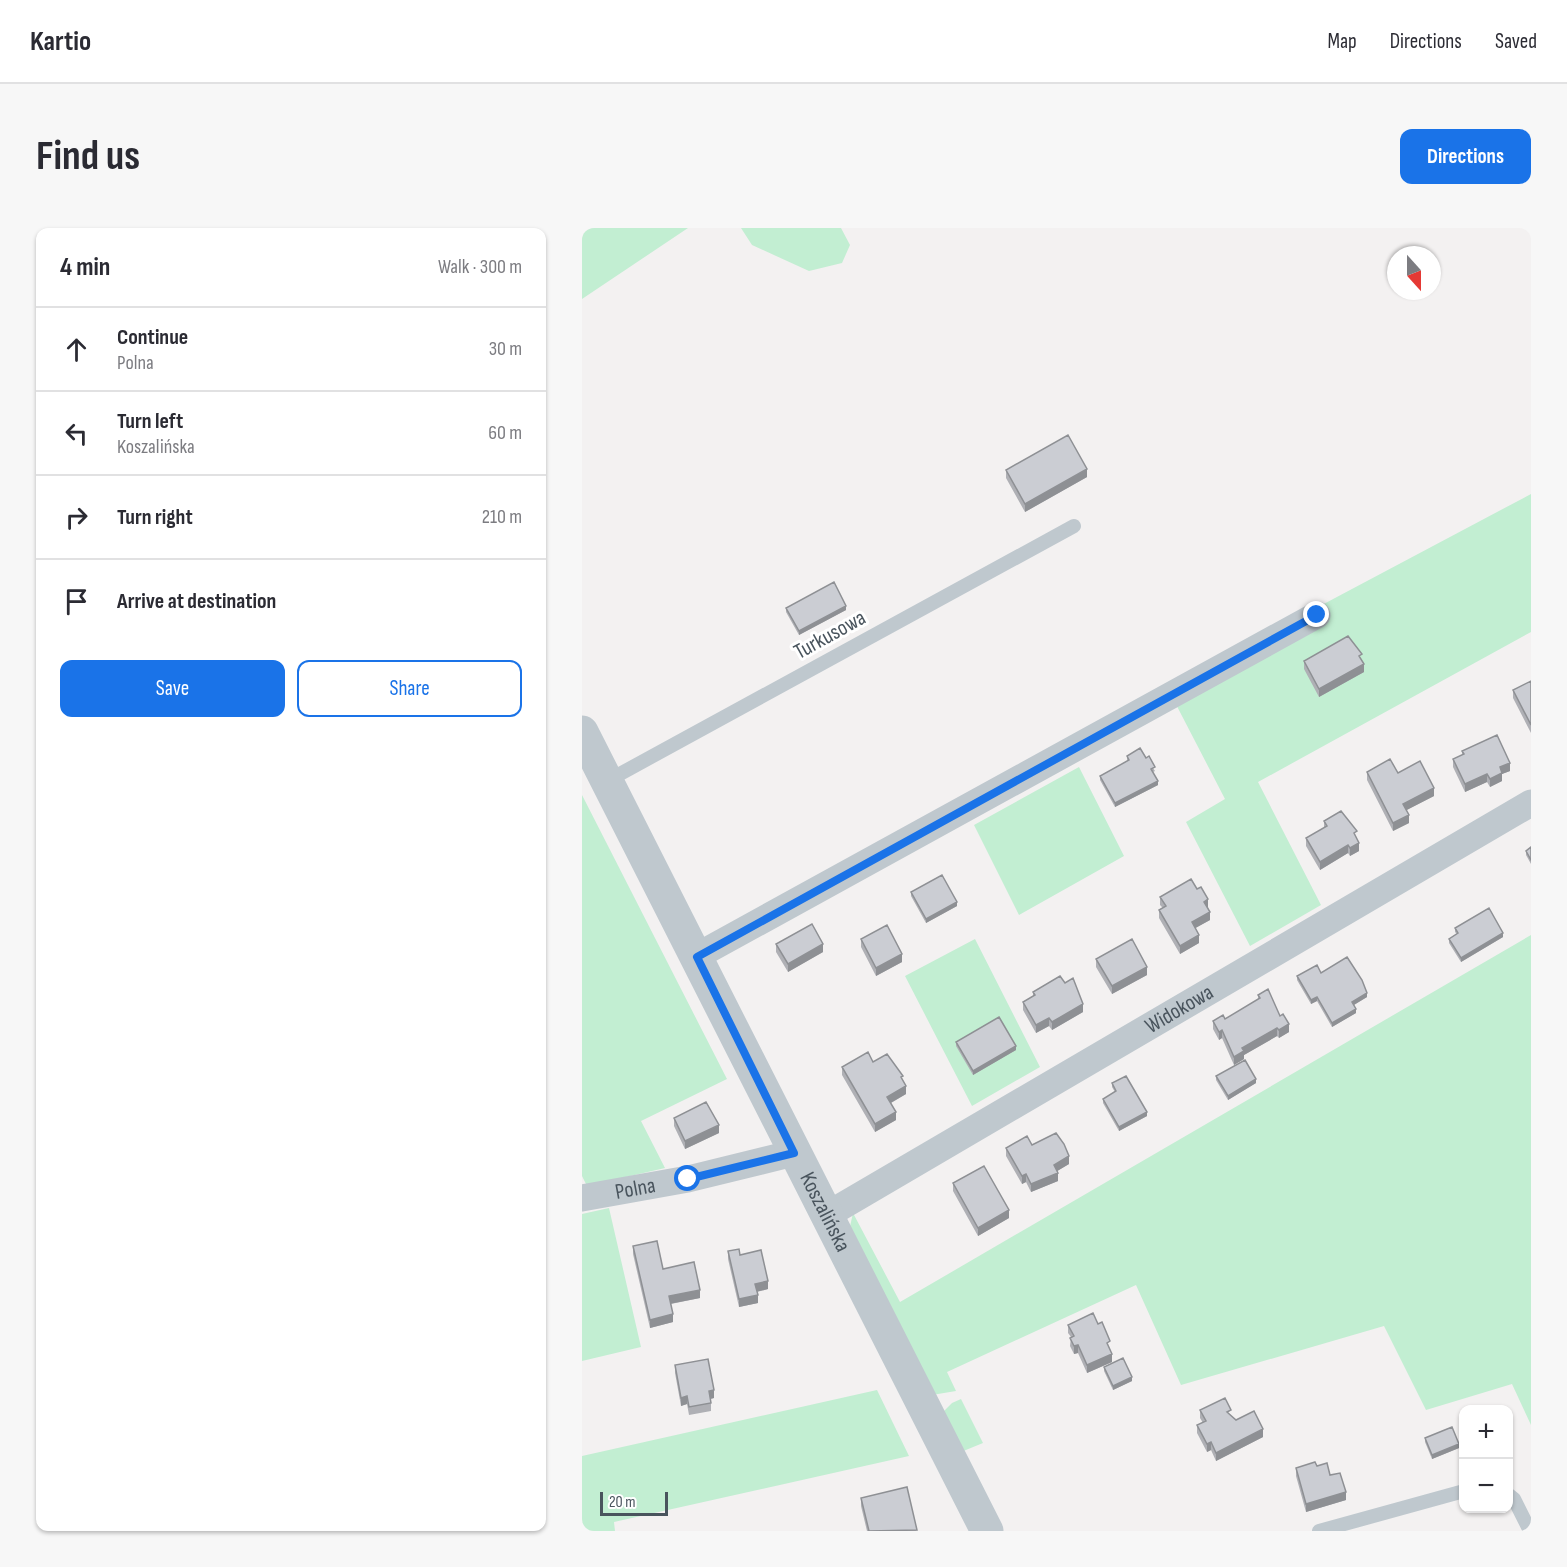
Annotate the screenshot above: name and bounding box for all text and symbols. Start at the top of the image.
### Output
text: Kartio [30,25,91,58]
text: Map [1327,29,1357,54]
text: Directions [1390,29,1462,54]
text: Saved [1495,29,1537,54]
button: Directions [1400,129,1531,184]
text: Find us [36,131,140,182]
north arrow [1387,246,1441,300]
text: 4 min [60,252,110,283]
text: Walk · 300 m [438,255,522,279]
text: Continue [117,324,188,351]
icon: ahead [60,333,93,366]
text: 30 m [489,337,522,361]
text: Polna [117,351,154,375]
text: Turn left [117,408,183,435]
icon: left [60,417,93,450]
text: 60 m [488,421,522,445]
text: Koszalińska [117,435,195,459]
icon: right [60,501,93,534]
text: Turn right [117,504,193,531]
text: 210 m [482,505,522,529]
icon: arrive [60,585,93,618]
text: Arrive at destination [117,588,276,615]
route end [1303,601,1329,627]
street label: Turkusowa [789,604,871,666]
button: Save [60,660,285,717]
button: Share [297,660,522,717]
street label: Widokowa [1140,978,1218,1039]
route start [674,1165,700,1191]
street label: Koszalińska [794,1168,857,1256]
street label: Polna [613,1172,657,1205]
map controls [1459,1405,1513,1513]
button: + [1459,1405,1513,1459]
button: − [1459,1459,1513,1513]
scale bar [600,1489,668,1516]
text: 20 m [609,1493,636,1512]

